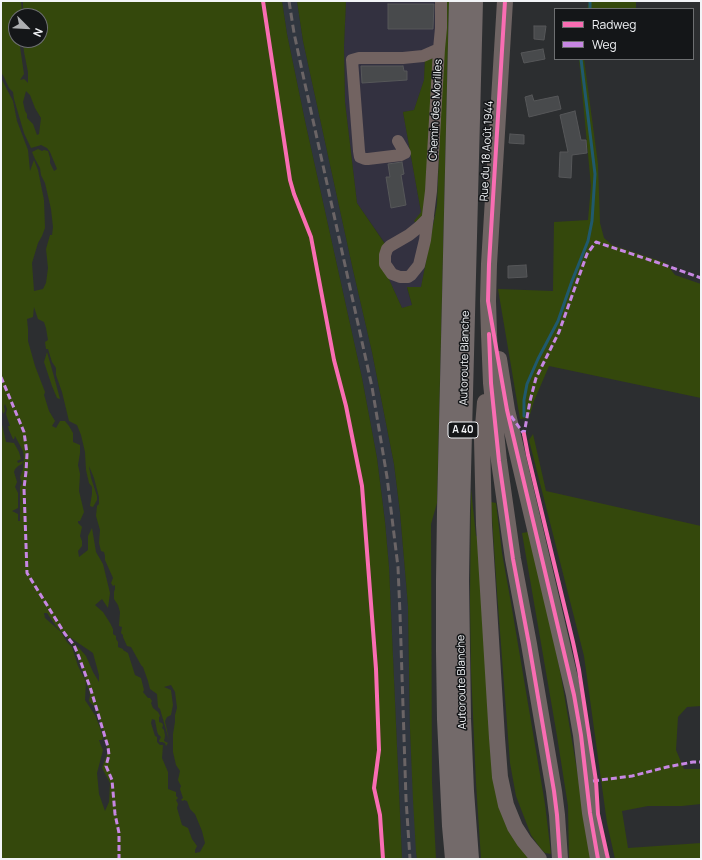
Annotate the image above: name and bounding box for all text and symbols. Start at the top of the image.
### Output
north arrow [8,8,48,48]
legend [554,8,694,60]
text: Radweg [592,16,636,33]
text: N [30,26,47,39]
text: Weg [592,36,617,53]
street label: Chemin des Morilles [427,59,445,161]
street label: Rue du 18 Août 1944 [478,100,496,202]
street label: Autoroute Blanche [458,310,472,406]
road number: A 40 [448,422,478,438]
street label: Autoroute Blanche [455,634,469,730]

